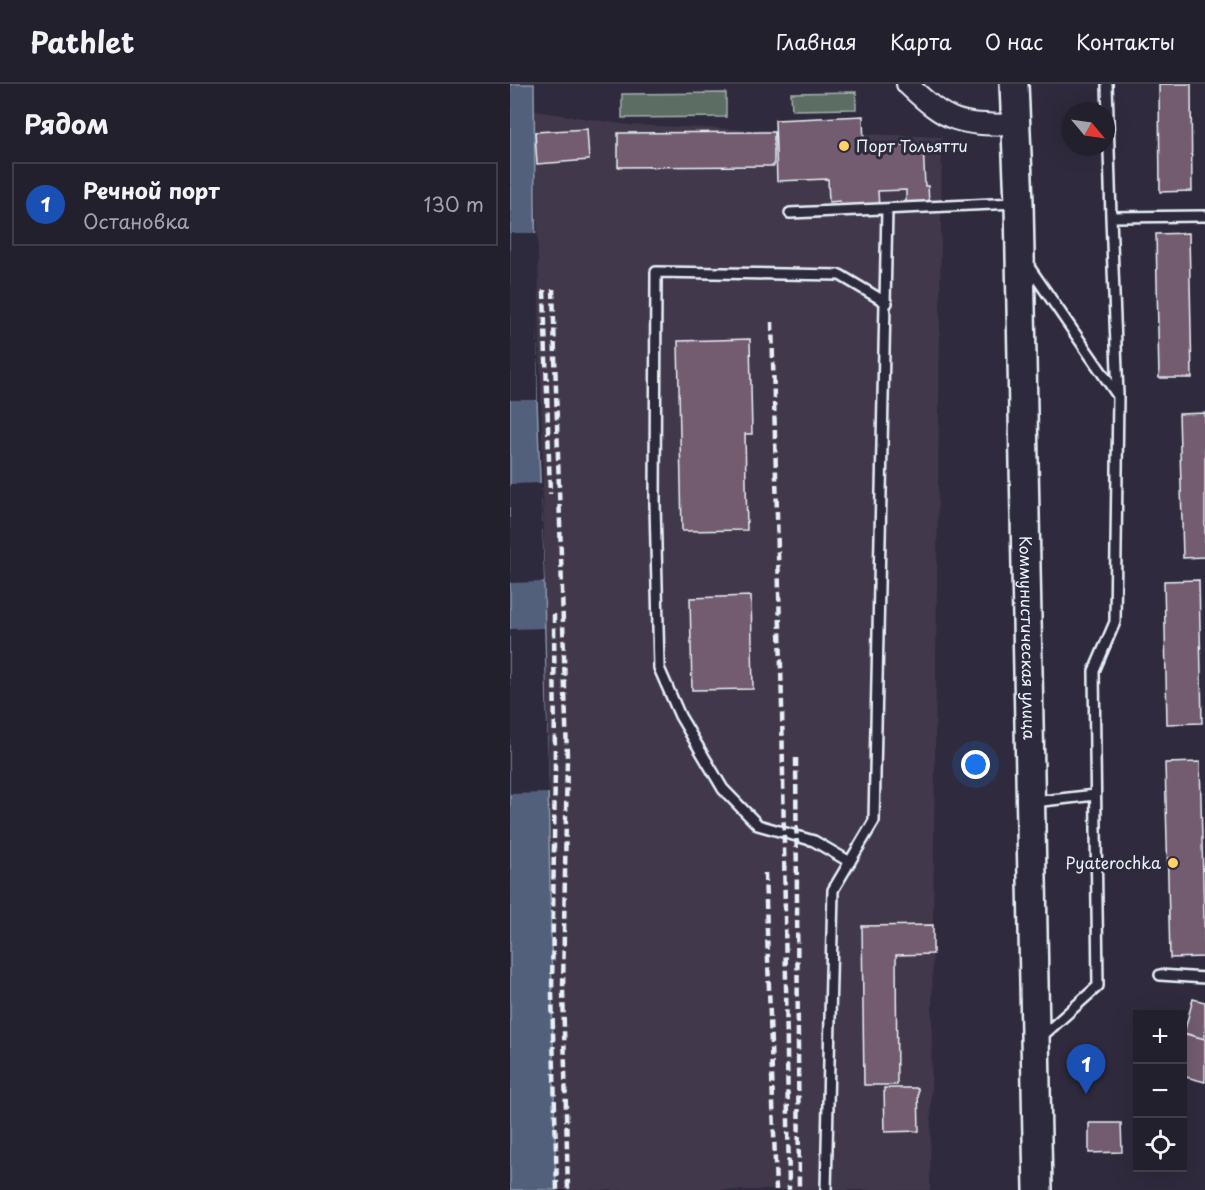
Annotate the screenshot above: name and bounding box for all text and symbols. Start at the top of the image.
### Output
text: Pathlet [30,20,134,63]
text: Главная [776,25,857,57]
text: Карта [890,25,952,57]
text: О нас [985,25,1043,57]
text: Контакты [1076,25,1175,57]
north arrow [1061,102,1115,156]
text: Рядом [24,104,109,143]
place label: Порт Тольятти [856,133,968,157]
marker: Порт Тольятти [837,139,851,153]
text: Речной порт [83,173,220,206]
text: 1 [41,189,50,219]
text: 130 m [424,189,484,219]
text: Остановка [83,206,189,236]
street label: Коммунистическая улица [1014,536,1042,740]
your location [961,750,990,779]
place label: Pyaterochka [1066,850,1161,874]
marker: Pyaterochka [1166,856,1180,870]
map controls [1133,1010,1187,1172]
button: + [1133,1010,1187,1064]
pin: 1 [1066,1044,1106,1094]
button: − [1133,1064,1187,1118]
button: locate [1133,1118,1187,1172]

